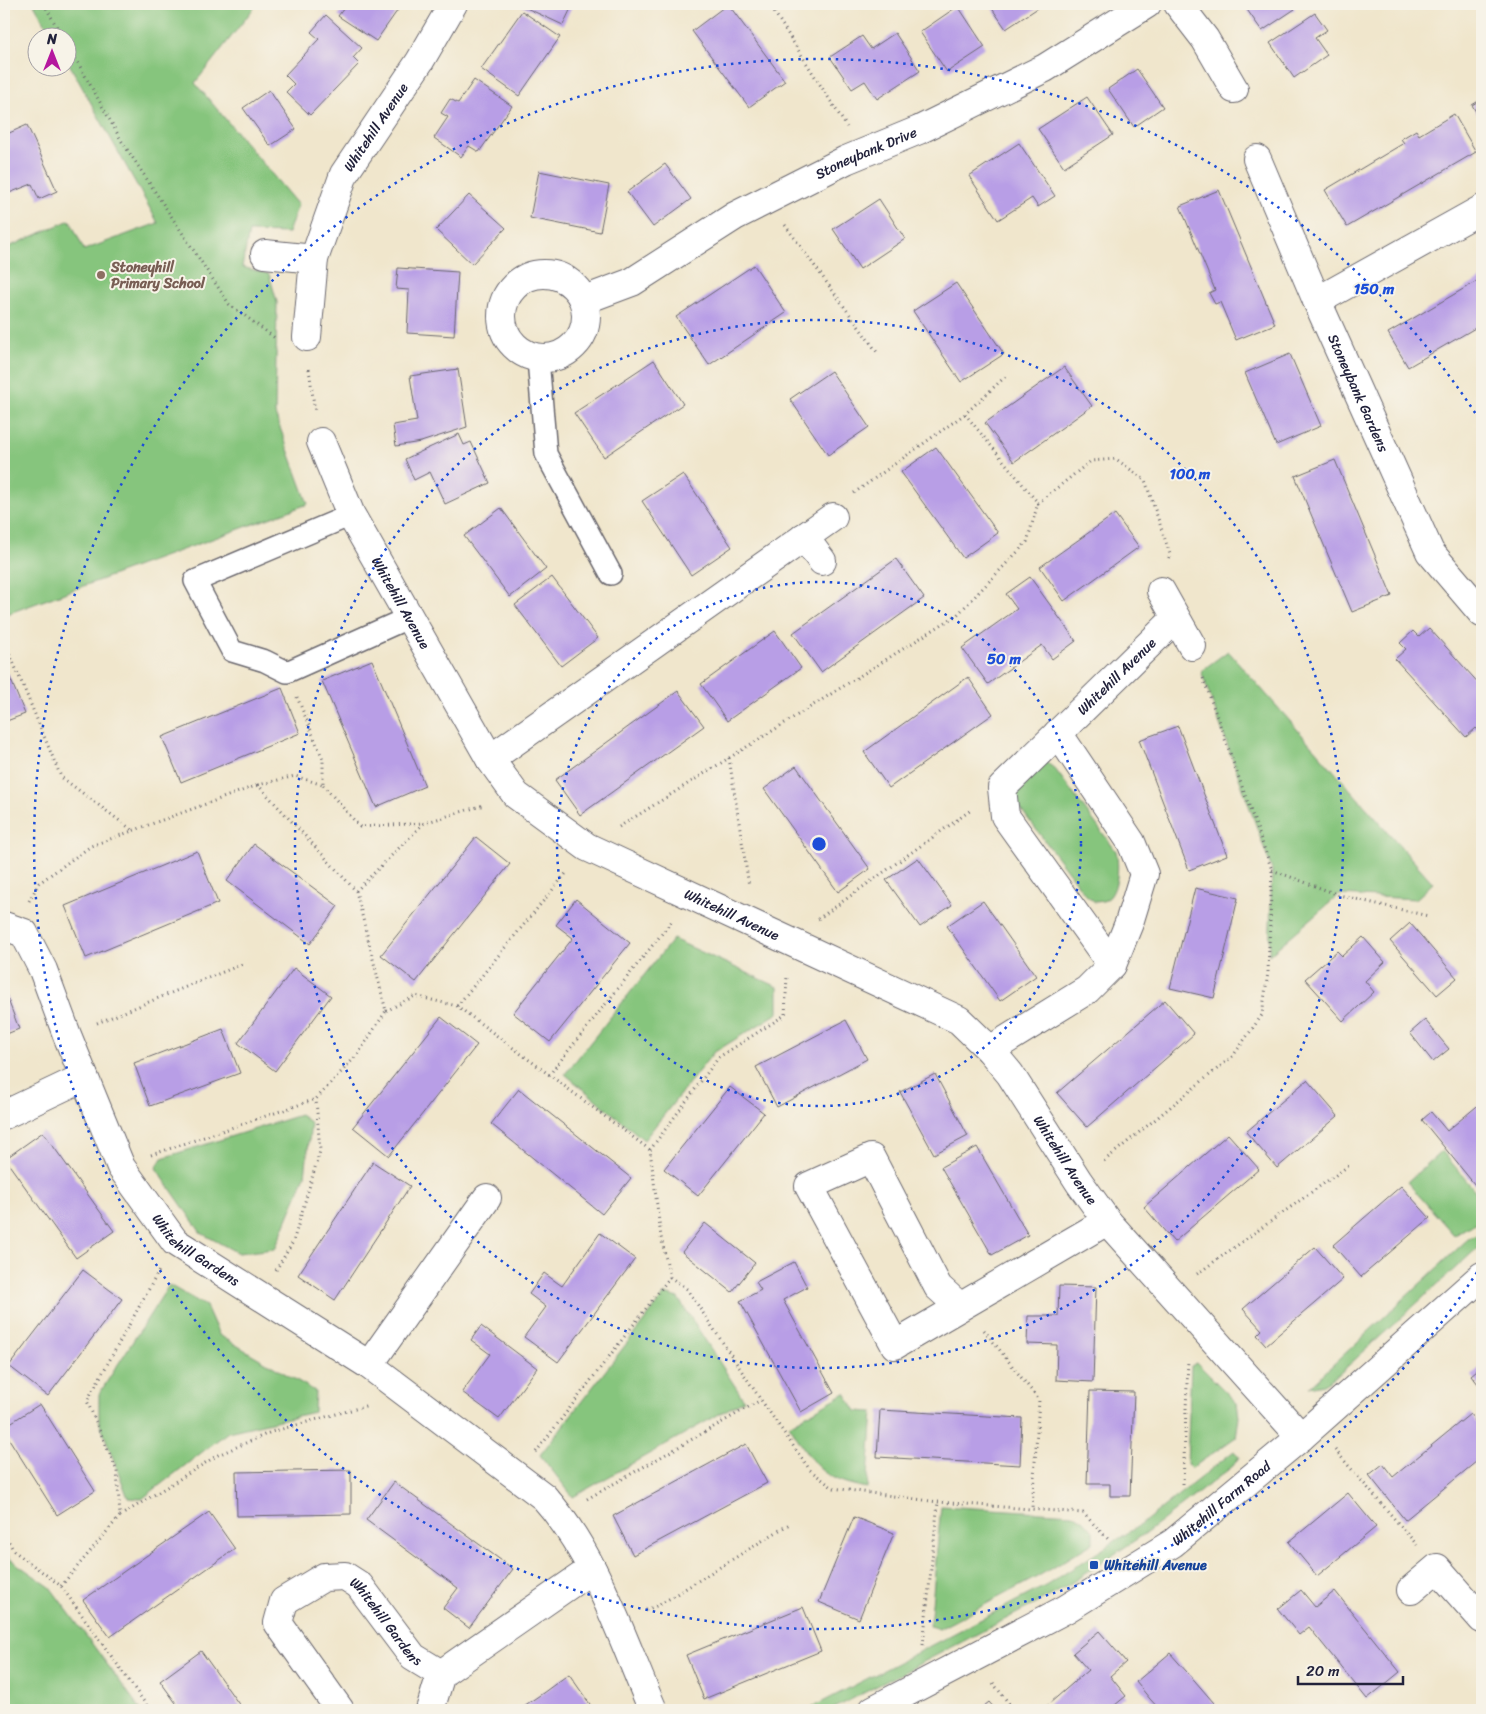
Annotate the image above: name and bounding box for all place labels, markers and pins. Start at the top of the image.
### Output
place label: Stoneyhill Primary School [110,255,206,296]
marker: Stoneyhill Primary School [95,269,107,281]
centre of rings [810,835,828,853]
place label: Whitehill Avenue [1104,1553,1207,1578]
marker: Whitehill Avenue [1088,1559,1100,1571]

